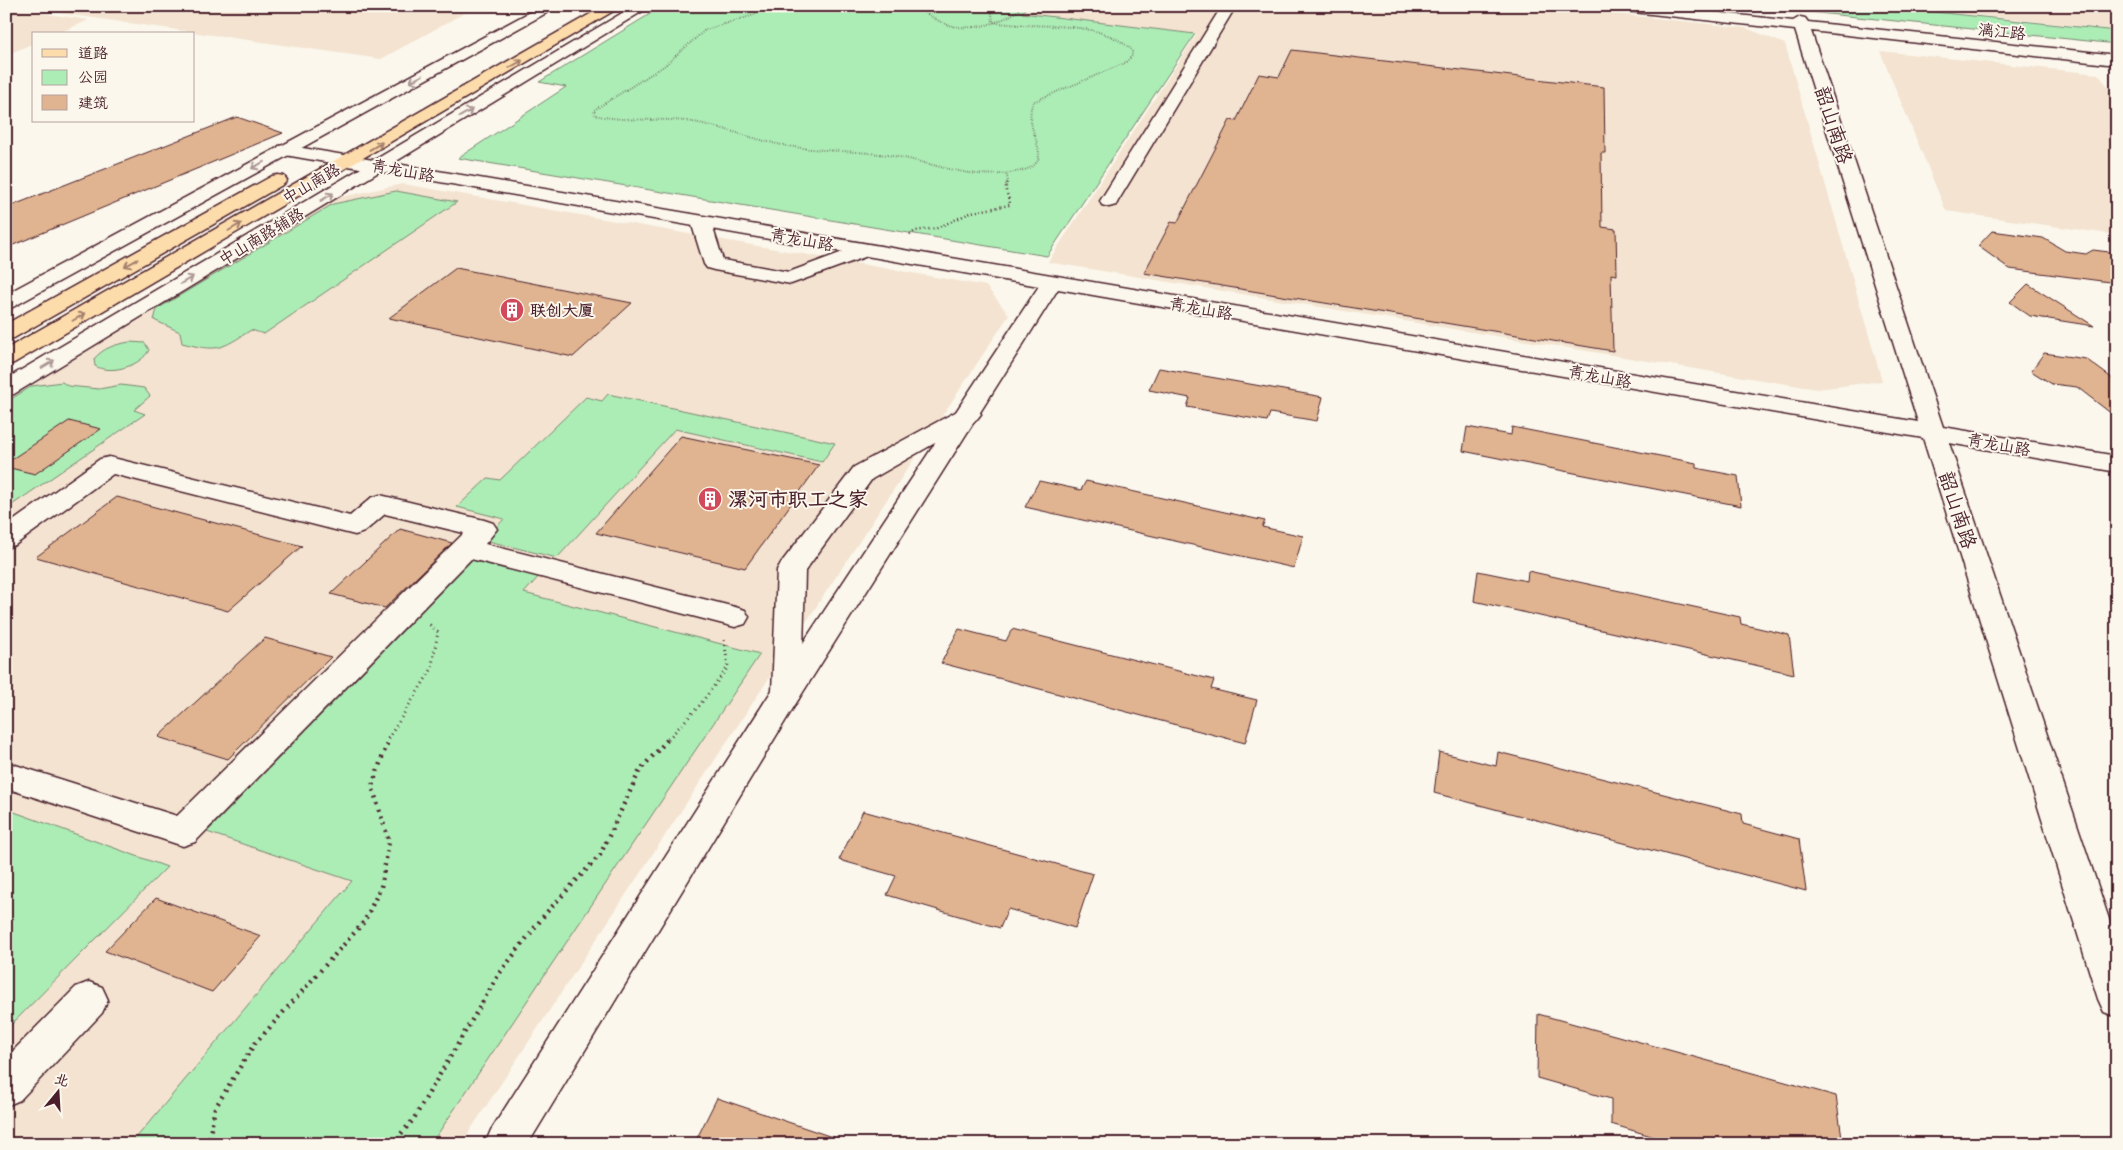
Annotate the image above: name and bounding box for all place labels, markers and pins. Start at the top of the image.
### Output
building icon: 联创大厦 [499,297,525,323]
place label: 联创大厦 [530,300,594,324]
building icon: 漯河市职工之家 [697,486,723,512]
place label: 漯河市职工之家 [728,487,868,516]

